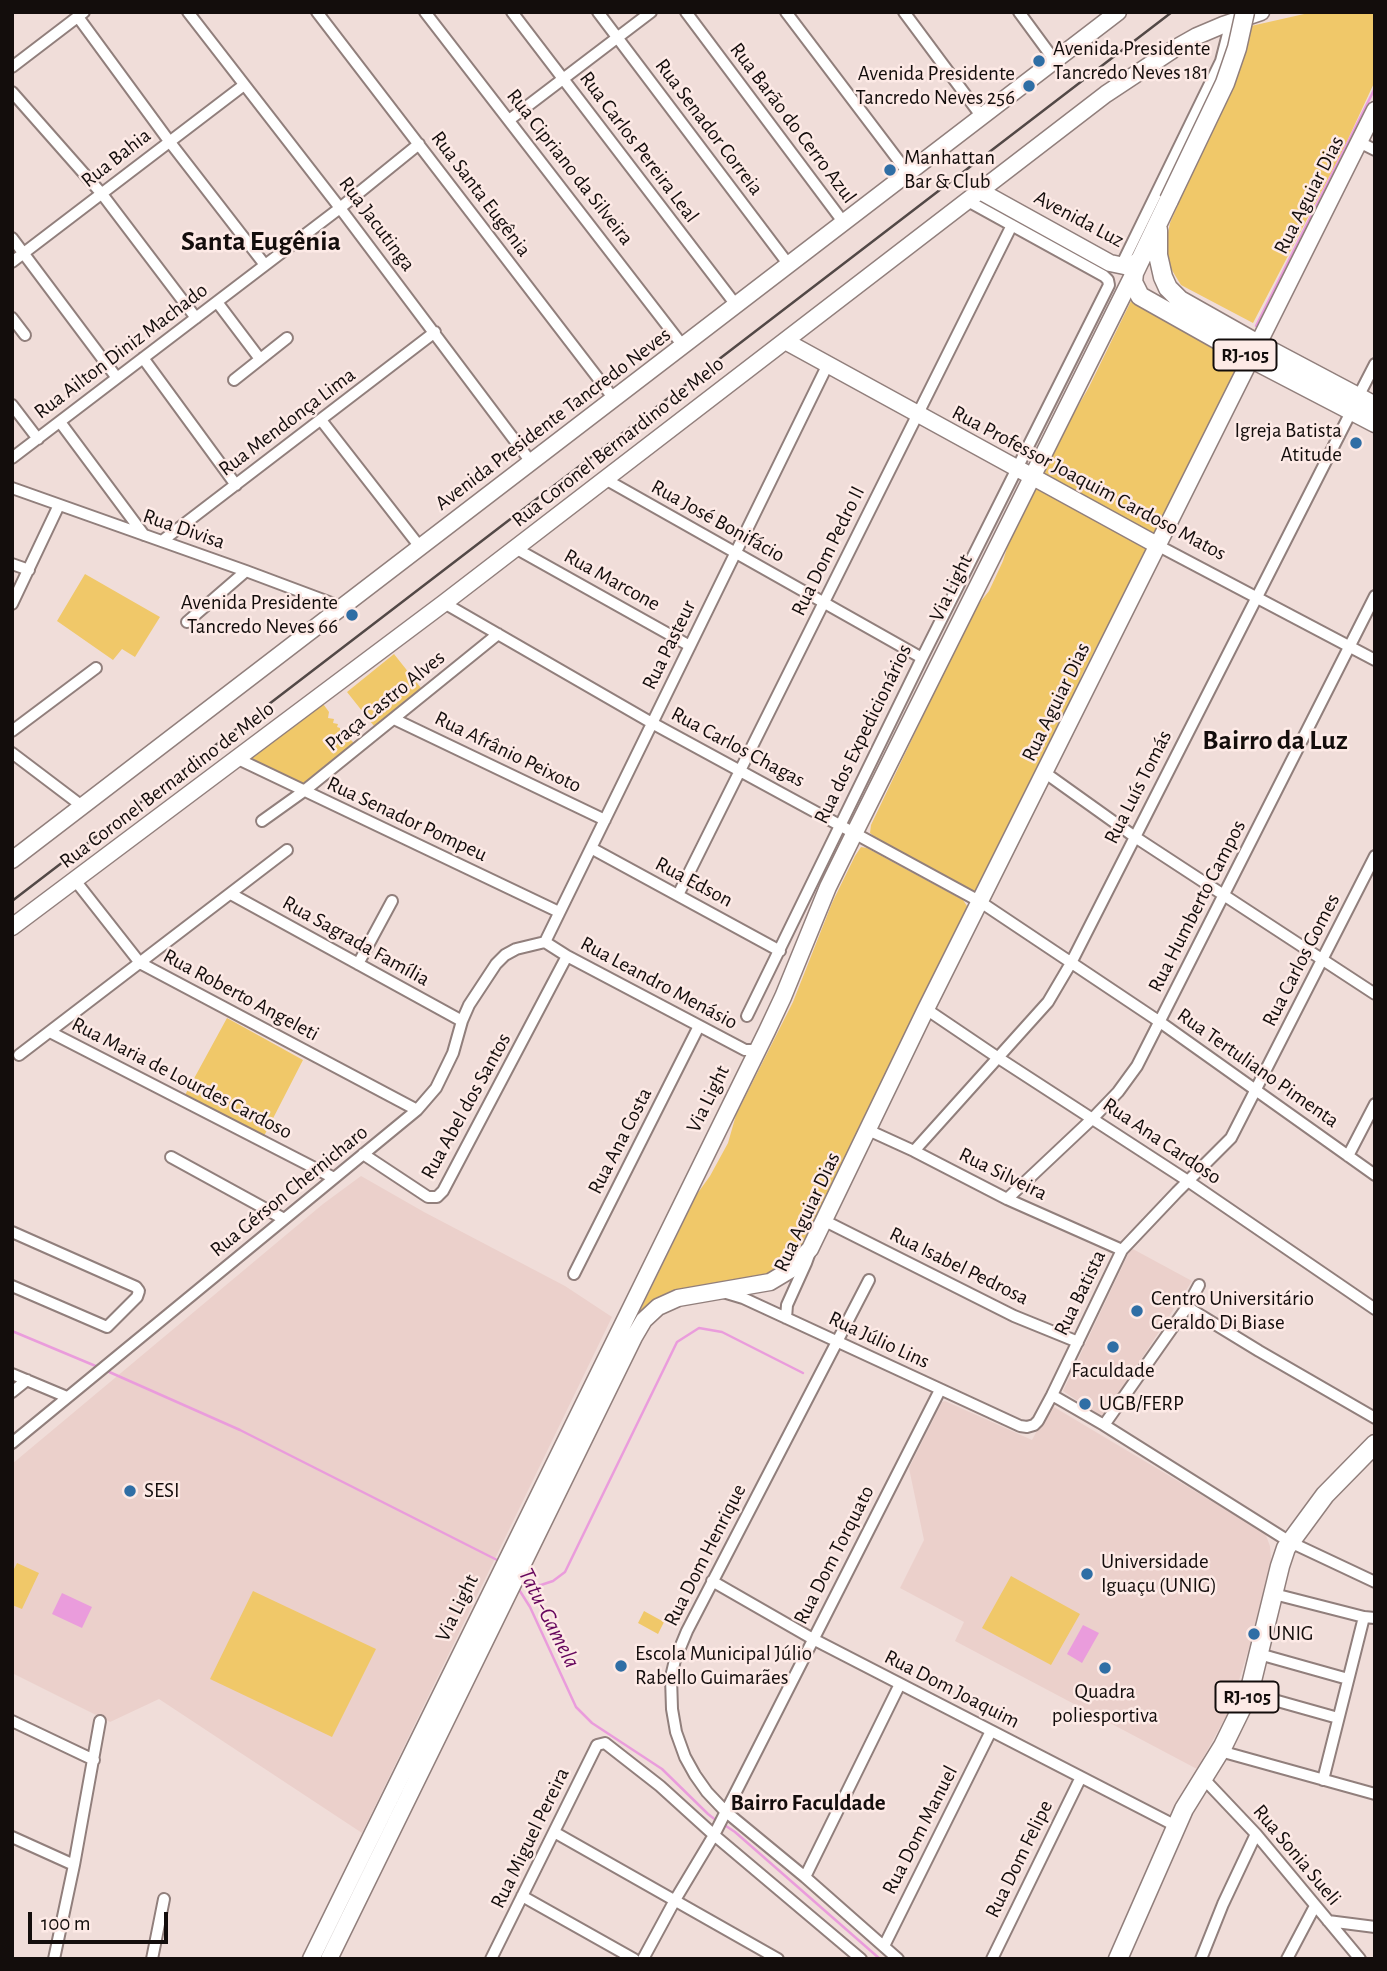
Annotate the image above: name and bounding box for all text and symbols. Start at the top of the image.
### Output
place label: Avenida Presidente Tancredo Neves 181 [1053,36,1210,86]
street label: Rua Barão do Cerro Azul [724,38,862,208]
marker: Avenida Presidente Tancredo Neves 181 [1031,53,1047,69]
street label: Rua Senador Correia [649,54,769,200]
place label: Avenida Presidente Tancredo Neves 256 [855,61,1015,111]
street label: Rua Carlos Pereira Leal [574,66,704,228]
marker: Avenida Presidente Tancredo Neves 256 [1021,78,1037,94]
street label: Rua Cipriano da Silveira [501,84,639,250]
street label: Rua Bahia [76,123,156,193]
street label: Rua Santa Eugênia [426,126,536,262]
street label: Rua Aguiar Dias [1268,132,1350,258]
place label: Manhattan Bar & Club [904,145,995,195]
marker: Manhattan Bar & Club [882,162,898,178]
street label: Rua Jacutinga [333,172,421,276]
street label: Avenida Luz [1030,185,1128,253]
district label: Santa Eugênia [181,225,341,259]
street label: Rua Ailton Diniz Machado [29,277,213,425]
street label: Avenida Presidente Tancredo Neves [430,322,676,516]
road number: RJ-105 [1214,340,1276,370]
street label: Rua Coronel Bernardino de Melo [507,351,729,533]
street label: Rua Mendonça Lima [214,362,360,482]
street label: Rua Professor Joaquim Cardoso Matos [947,400,1231,566]
place label: Igreja Batista Atitude [1235,418,1342,468]
marker: Igreja Batista Atitude [1348,435,1364,451]
street label: Rua José Bonifácio [647,474,789,568]
street label: Rua Dom Pedro II [786,482,870,620]
street label: Rua Divisa [140,503,228,555]
street label: Rua Marcone [559,543,665,617]
street label: Via Light [924,550,978,626]
place label: Avenida Presidente Tancredo Neves 66 [181,590,338,640]
street label: Rua Pasteur [637,596,701,694]
marker: Avenida Presidente Tancredo Neves 66 [344,607,360,623]
street label: Rua Aguiar Dias [1016,638,1096,766]
street label: Rua dos Expedicionários [809,640,917,828]
street label: Praça Castro Alves [320,645,450,757]
street label: Rua Coronel Bernardino de Melo [55,696,279,874]
street label: Rua Carlos Chagas [667,701,809,793]
street label: Rua Afrânio Peixoto [431,706,585,798]
district label: Bairro da Luz [1202,724,1348,758]
street label: Rua Luís Tomás [1099,726,1177,848]
street label: Rua Senador Pompeu [323,771,491,867]
street label: Rua Humberto Campos [1143,816,1251,996]
street label: Rua Edson [651,851,737,913]
street label: Rua Carlos Gomes [1257,889,1345,1031]
street label: Rua Sagrada Família [278,890,434,992]
street label: Rua Leandro Menásio [576,931,742,1035]
street label: Rua Roberto Angeleti [159,943,323,1047]
street label: Rua Tertuliano Pimenta [1172,1003,1344,1133]
street label: Rua Maria de Lourdes Cardoso [67,1011,297,1145]
street label: Rua Abel dos Santos [415,1029,517,1183]
street label: Via Light [681,1061,735,1137]
street label: Rua Ana Costa [582,1084,658,1198]
street label: Rua Ana Cardoso [1098,1092,1226,1190]
street label: Rua Gérson Chernicharo [205,1120,373,1262]
street label: Rua Silveira [955,1142,1051,1206]
street label: Rua Aguiar Dias [768,1148,846,1276]
street label: Rua Isabel Pedrosa [885,1221,1033,1311]
street label: Rua Batista [1049,1246,1111,1340]
place label: Centro Universitário Geraldo Di Biase [1151,1286,1314,1336]
marker: Centro Universitário Geraldo Di Biase [1129,1303,1145,1319]
street label: Rua Júlio Lins [824,1306,934,1374]
marker: Faculdade [1105,1339,1121,1355]
place label: Faculdade [1071,1358,1155,1384]
place label: UGB/FERP [1099,1391,1184,1417]
marker: UGB/FERP [1077,1396,1093,1412]
place label: SESI [144,1478,180,1504]
street label: Rua Dom Henrique [658,1480,752,1630]
street label: Rua Dom Torquato [788,1481,880,1629]
marker: SESI [122,1483,138,1499]
place label: Universidade Iguaçu (UNIG) [1101,1549,1217,1599]
water label: Tatu-Gamela [512,1563,586,1673]
marker: Universidade Iguaçu (UNIG) [1079,1566,1095,1582]
street label: Via Light [430,1570,484,1646]
place label: UNIG [1268,1621,1313,1647]
marker: UNIG [1246,1626,1262,1642]
place label: Escola Municipal Júlio Rabello Guimarães [635,1641,812,1691]
street label: Rua Dom Joaquim [880,1644,1024,1734]
marker: Escola Municipal Júlio Rabello Guimarães [613,1658,629,1674]
marker: Quadra poliesportiva [1097,1660,1113,1676]
place label: Quadra poliesportiva [1052,1679,1158,1729]
road number: RJ-105 [1216,1681,1278,1712]
street label: Rua Dom Manuel [877,1761,963,1899]
street label: Rua Miguel Pereira [485,1763,575,1913]
district label: Bairro Faculdade [730,1789,886,1817]
street label: Rua Dom Felipe [980,1796,1058,1922]
street label: Rua Sonia Sueli [1247,1799,1347,1911]
scale bar [32,1898,172,1942]
text: 100 m [41,1913,91,1934]

